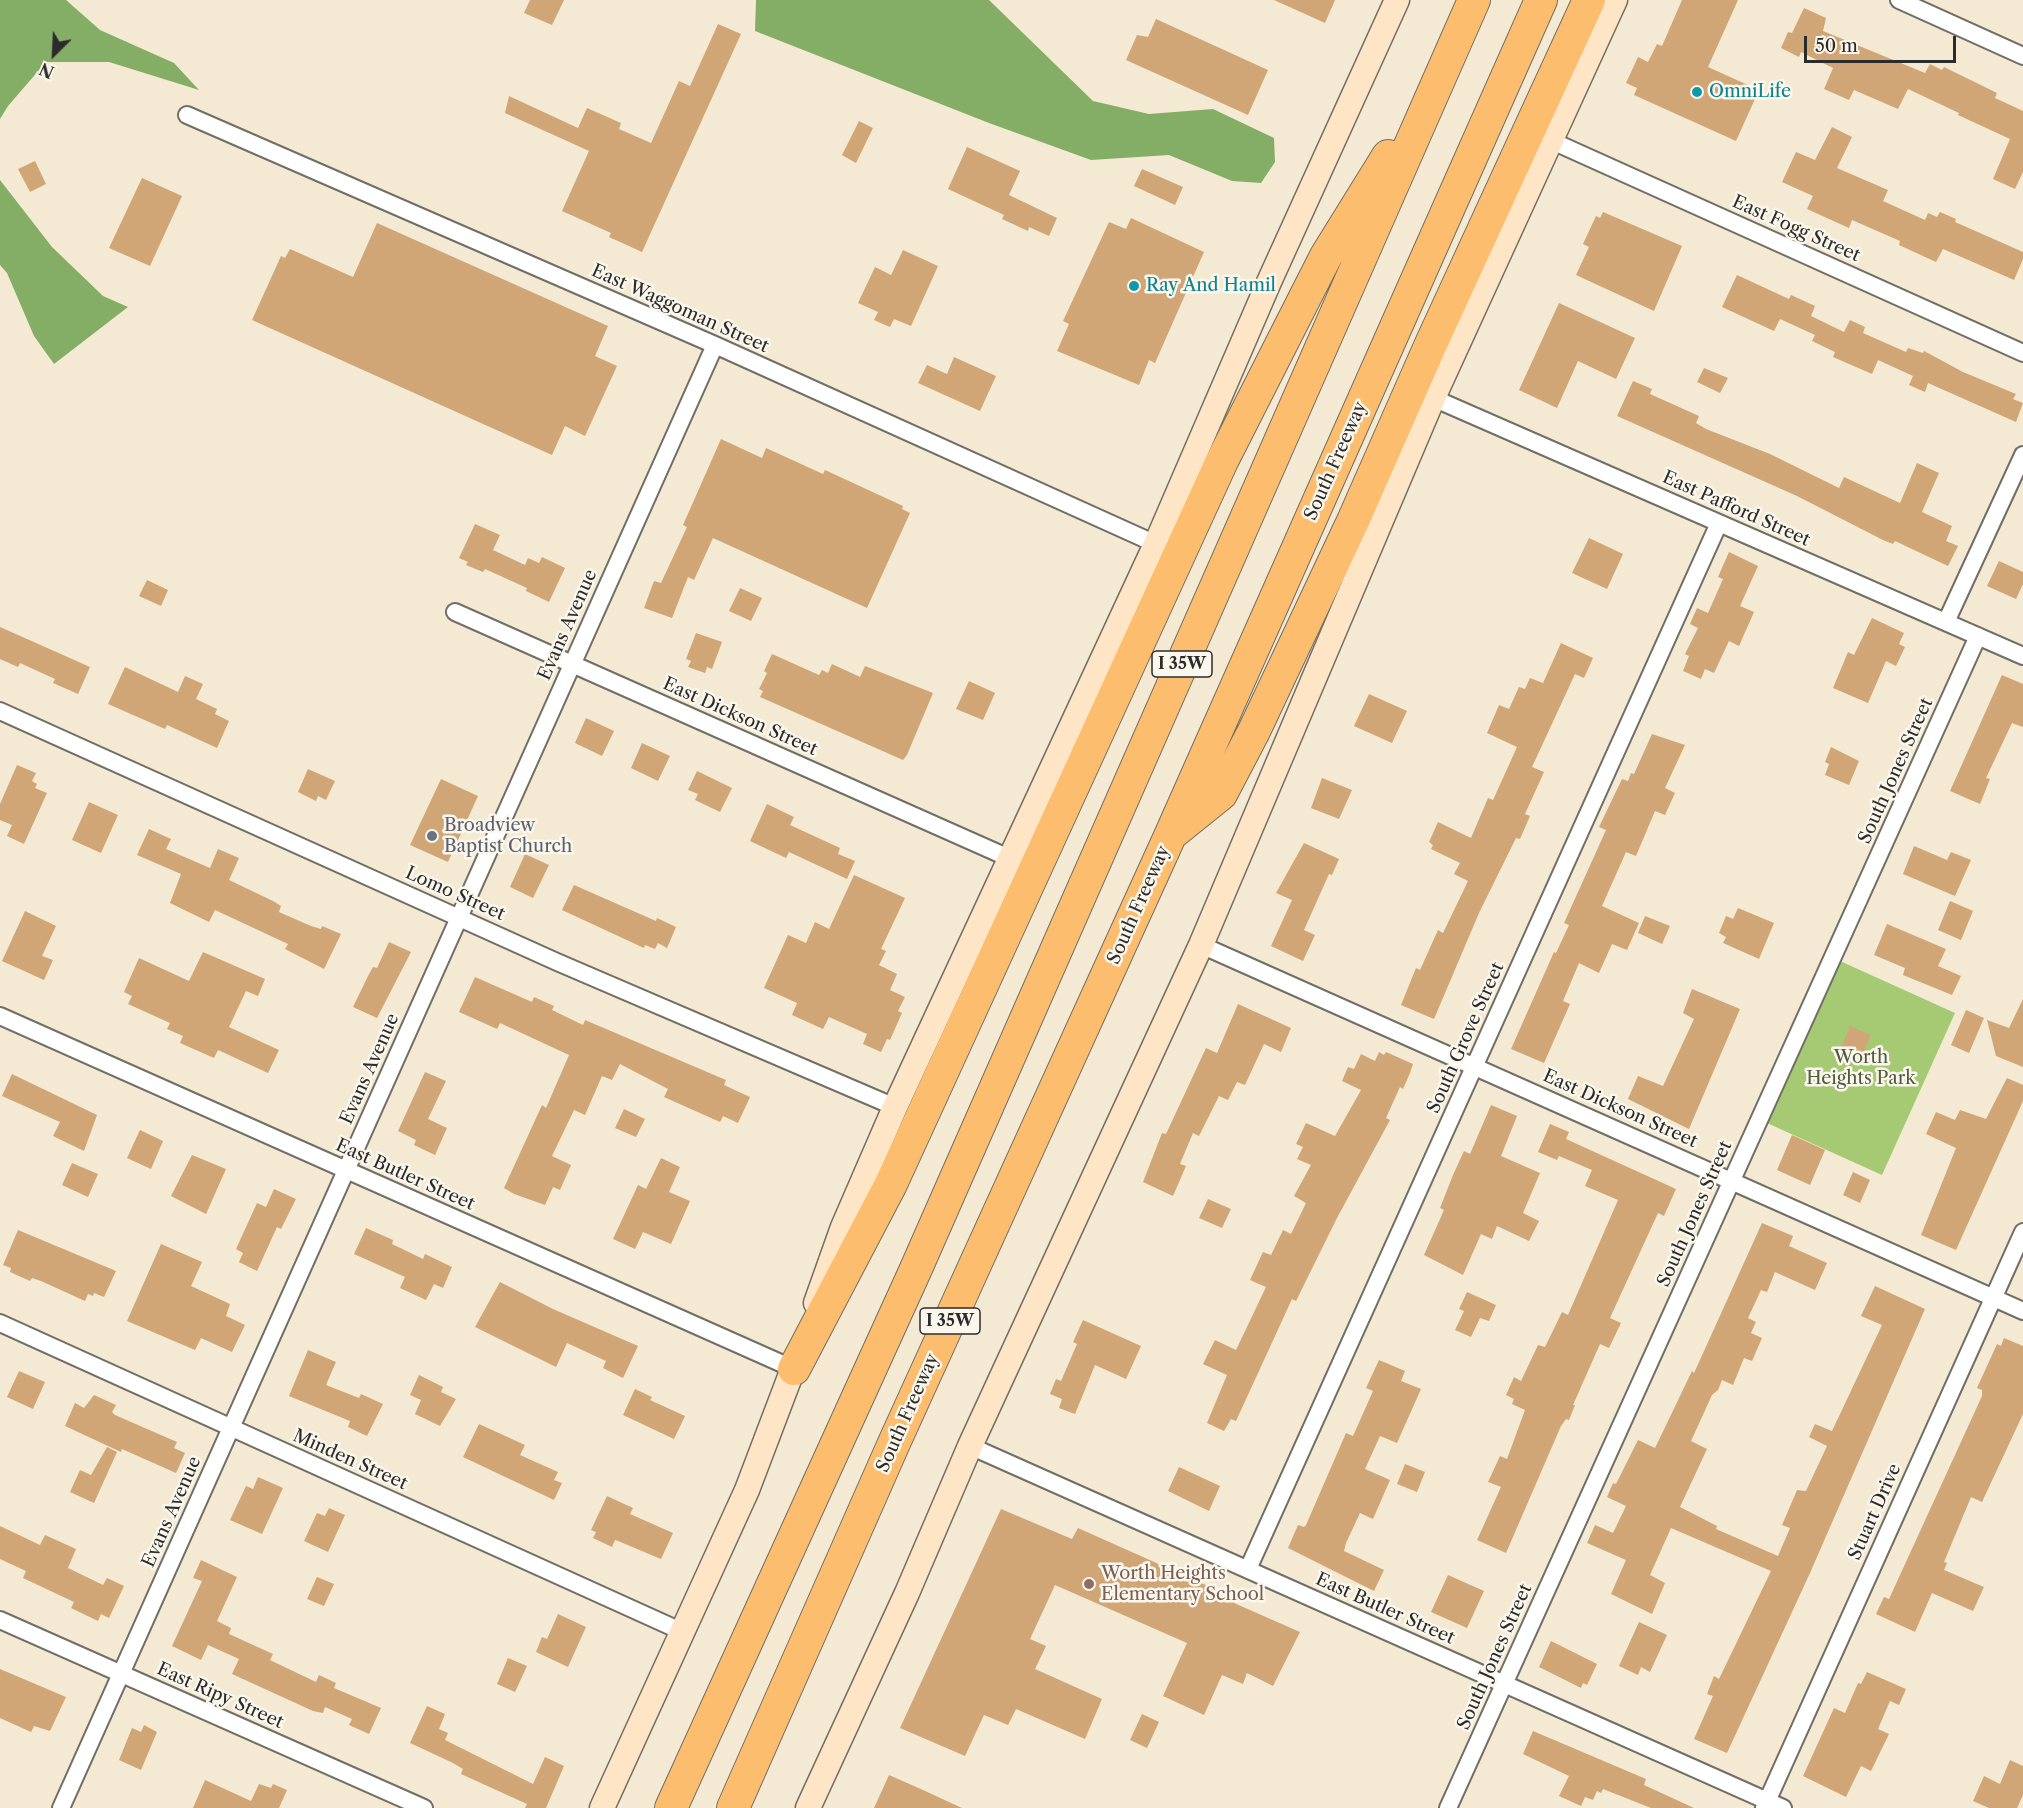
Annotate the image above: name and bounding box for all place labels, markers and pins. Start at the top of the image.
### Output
place label: OmniLife [1709,81,1791,103]
marker: OmniLife [1690,85,1704,99]
place label: Ray And Hamil [1146,275,1276,297]
marker: Ray And Hamil [1127,279,1141,293]
place label: Broadview Baptist Church [444,815,572,858]
marker: Broadview Baptist Church [425,829,439,843]
place label: Worth Heights Elementary School [1101,1563,1264,1606]
marker: Worth Heights Elementary School [1082,1577,1096,1591]

